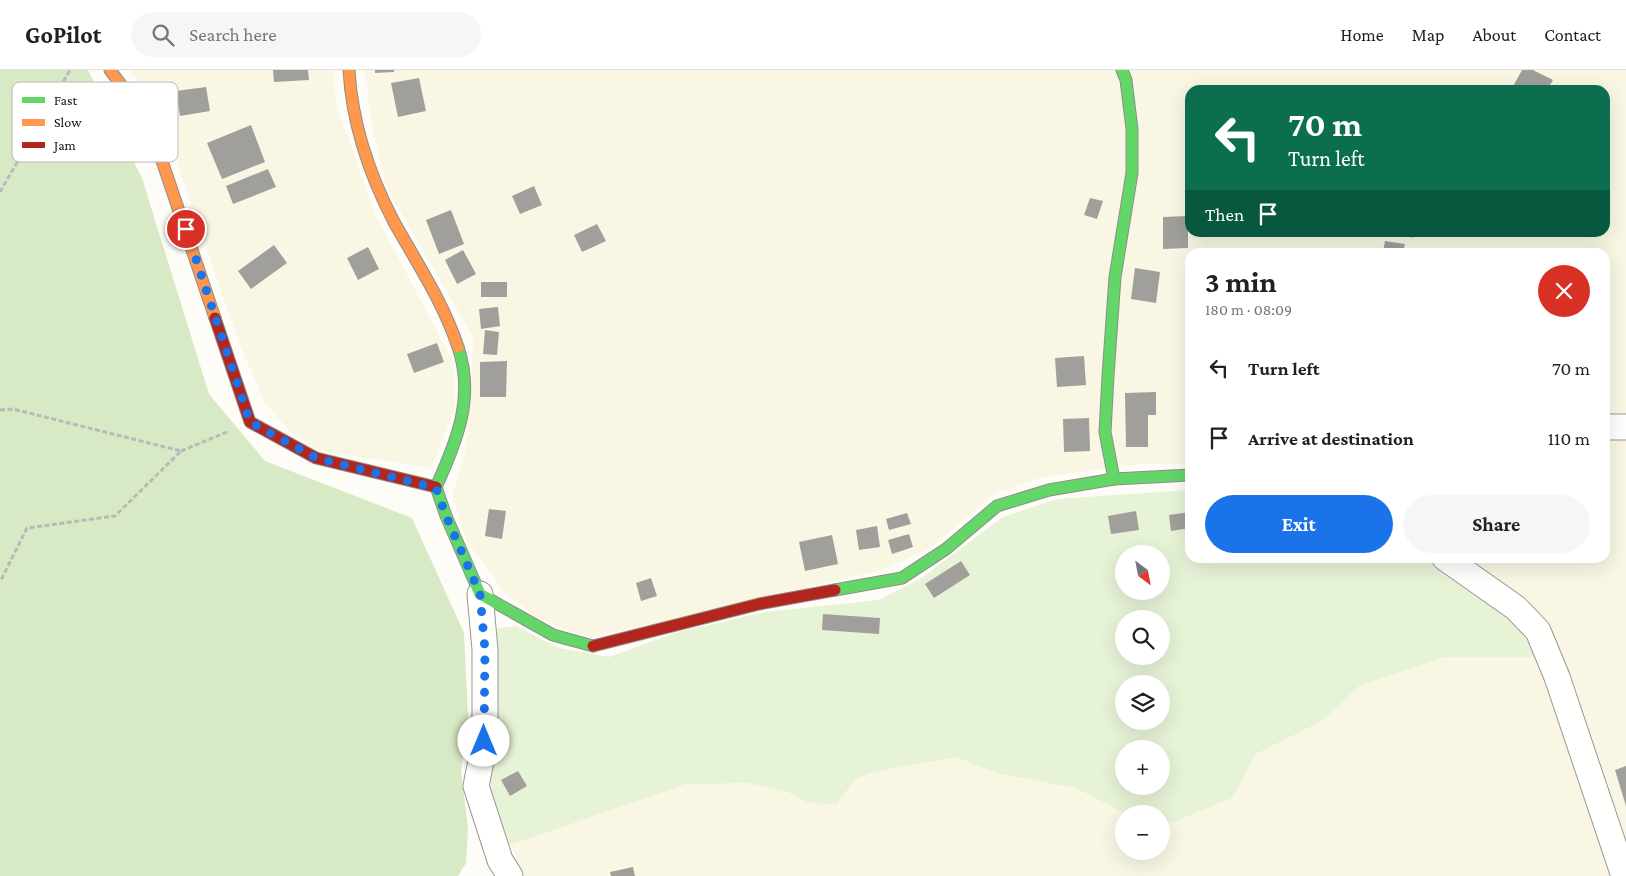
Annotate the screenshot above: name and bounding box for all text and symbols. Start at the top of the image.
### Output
search box [131,12,481,57]
text: GoPilot [25,21,101,48]
icon: search [149,21,177,49]
text: Search here [189,24,277,45]
text: Home [1341,25,1384,45]
text: Map [1412,25,1444,45]
text: About [1472,25,1516,45]
text: Contact [1544,25,1601,45]
legend [12,82,178,162]
text: Fast [54,92,78,108]
icon: left [1205,105,1270,170]
text: 70 m [1288,105,1362,144]
text: Slow [54,114,82,130]
text: Jam [52,137,76,153]
text: Turn left [1288,146,1365,171]
icon: arrive [1254,200,1282,228]
text: Then [1205,204,1244,225]
pin [165,208,207,250]
icon: arrive [172,215,200,243]
text: 3 min [1205,265,1277,298]
button: close [1538,265,1590,317]
text: 180 m · 08:09 [1205,301,1292,318]
icon: left [1205,354,1233,382]
text: Turn left [1248,358,1320,379]
text: 70 m [1552,358,1590,379]
icon: arrive [1205,424,1233,452]
text: Arrive at destination [1248,428,1414,449]
text: 110 m [1548,428,1590,449]
button: Exit [1205,495,1393,553]
button: Share [1403,495,1590,553]
north arrow [1115,545,1170,600]
map controls [1115,545,1170,860]
button: search [1115,610,1170,665]
button: layers [1115,675,1170,730]
position arrow [457,714,509,766]
button: + [1115,740,1170,795]
button: − [1115,805,1170,860]

